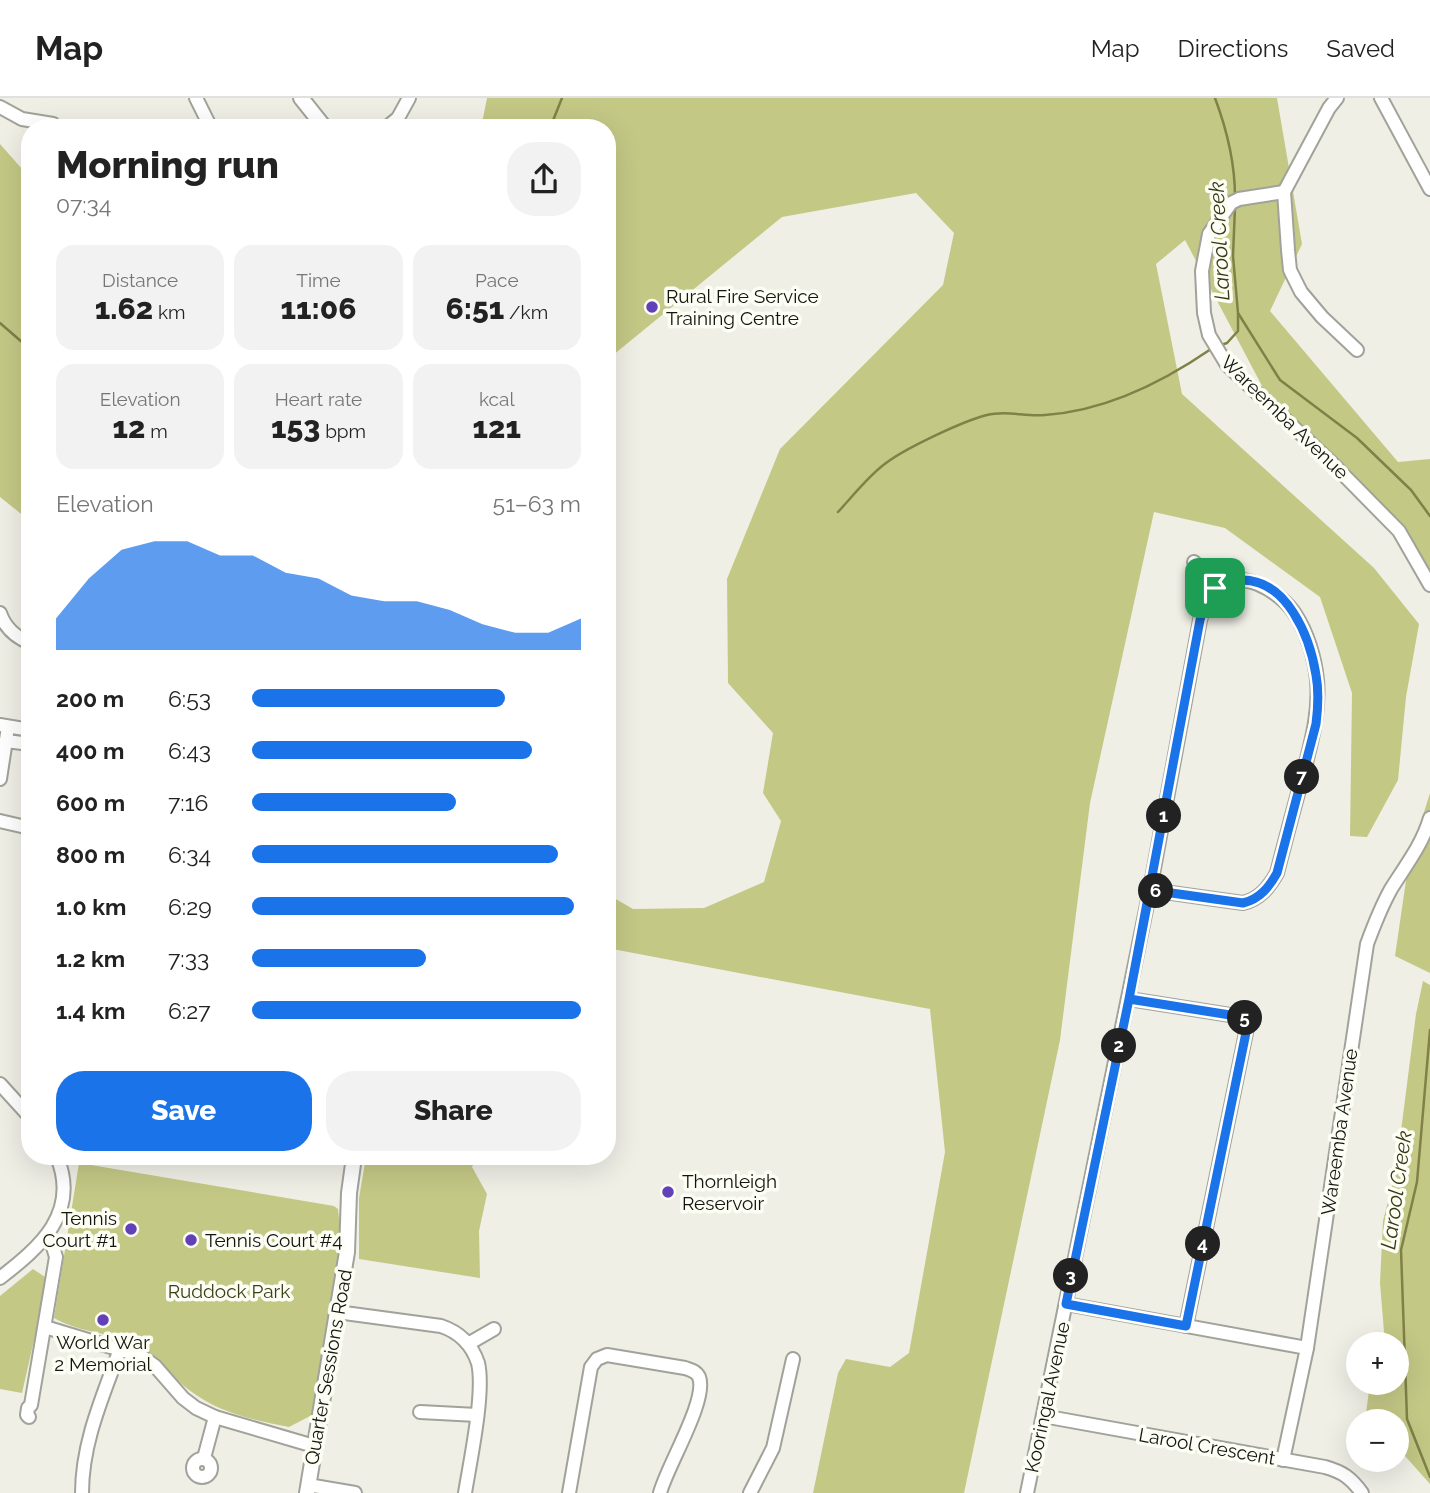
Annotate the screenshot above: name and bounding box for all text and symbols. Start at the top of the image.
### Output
text: Map [35,29,103,68]
text: Map [1091,34,1140,63]
text: Directions [1178,34,1288,63]
text: Saved [1326,34,1395,63]
text: Morning run [56,142,279,187]
button: share [507,142,581,216]
water label: Larool Creek [1203,181,1235,301]
text: 07:34 [56,191,111,218]
text: Distance [102,269,178,291]
text: Time [296,269,341,291]
text: Pace [475,269,519,291]
place label: Rural Fire Service Training Centre [666,285,819,329]
text: 1.62 [95,291,153,326]
text: 11:06 [281,291,356,326]
text: 6:51 [446,291,504,326]
marker: Rural Fire Service Training Centre [644,299,660,315]
text: km [153,301,186,323]
text: /km [504,301,548,323]
street label: Wareemba Avenue [1217,351,1353,483]
text: Elevation [100,388,181,410]
text: Heart rate [275,388,362,410]
text: kcal [479,388,515,410]
text: 12 [113,410,145,445]
text: 153 [271,410,320,445]
text: 121 [473,410,521,445]
text: m [145,420,168,442]
text: bpm [320,420,366,442]
text: Elevation [56,490,154,517]
text: 51–63 m [493,490,581,517]
pin [1185,558,1245,618]
icon: arrive [1196,569,1234,607]
text: 200 m [56,685,124,712]
text: 6:53 [168,685,211,712]
text: 400 m [56,737,124,764]
text: 6:43 [168,737,211,764]
pin: 7 [1284,760,1320,794]
text: 7 [1296,765,1307,787]
text: 600 m [56,789,125,816]
text: 7:16 [168,789,208,816]
pin: 1 [1146,798,1182,834]
text: 1 [1159,804,1168,826]
text: 800 m [56,841,125,868]
text: 6:34 [168,841,211,868]
pin: 6 [1138,874,1174,908]
text: 6 [1150,879,1161,901]
text: 1.0 km [56,893,126,920]
text: 6:29 [168,893,212,920]
text: 1.2 km [56,945,125,972]
text: 7:33 [168,945,209,972]
text: 1.4 km [56,997,125,1024]
text: 6:27 [168,997,210,1024]
pin: 5 [1228,1000,1262,1035]
text: 5 [1239,1006,1250,1028]
pin: 2 [1102,1028,1136,1063]
text: 2 [1113,1034,1124,1056]
street label: Wareemba Avenue [1316,1047,1362,1217]
button: Save [56,1071,312,1151]
button: Share [326,1071,581,1151]
water label: Larool Creek [1375,1129,1417,1251]
place label: Thornleigh Reservoir [682,1170,777,1214]
marker: Thornleigh Reservoir [660,1184,676,1200]
place label: Tennis Court #1 [42,1207,117,1251]
marker: Tennis Court #1 [123,1221,139,1237]
pin: 4 [1186,1226,1220,1262]
place label: Tennis Court #4 [205,1229,343,1251]
marker: Tennis Court #4 [183,1232,199,1248]
text: 4 [1197,1232,1208,1254]
pin: 3 [1054,1258,1088,1294]
text: 3 [1065,1264,1076,1286]
street label: Quarter Sessions Road [300,1268,356,1466]
park label: Ruddock Park [168,1280,290,1302]
marker: World War 2 Memorial [95,1312,111,1328]
street label: Kooringal Avenue [1020,1320,1074,1474]
place label: World War 2 Memorial [54,1331,153,1375]
map controls [1346,1332,1409,1472]
button: + [1346,1332,1409,1395]
button: − [1346,1409,1409,1472]
street label: Larool Crescent [1137,1423,1278,1469]

